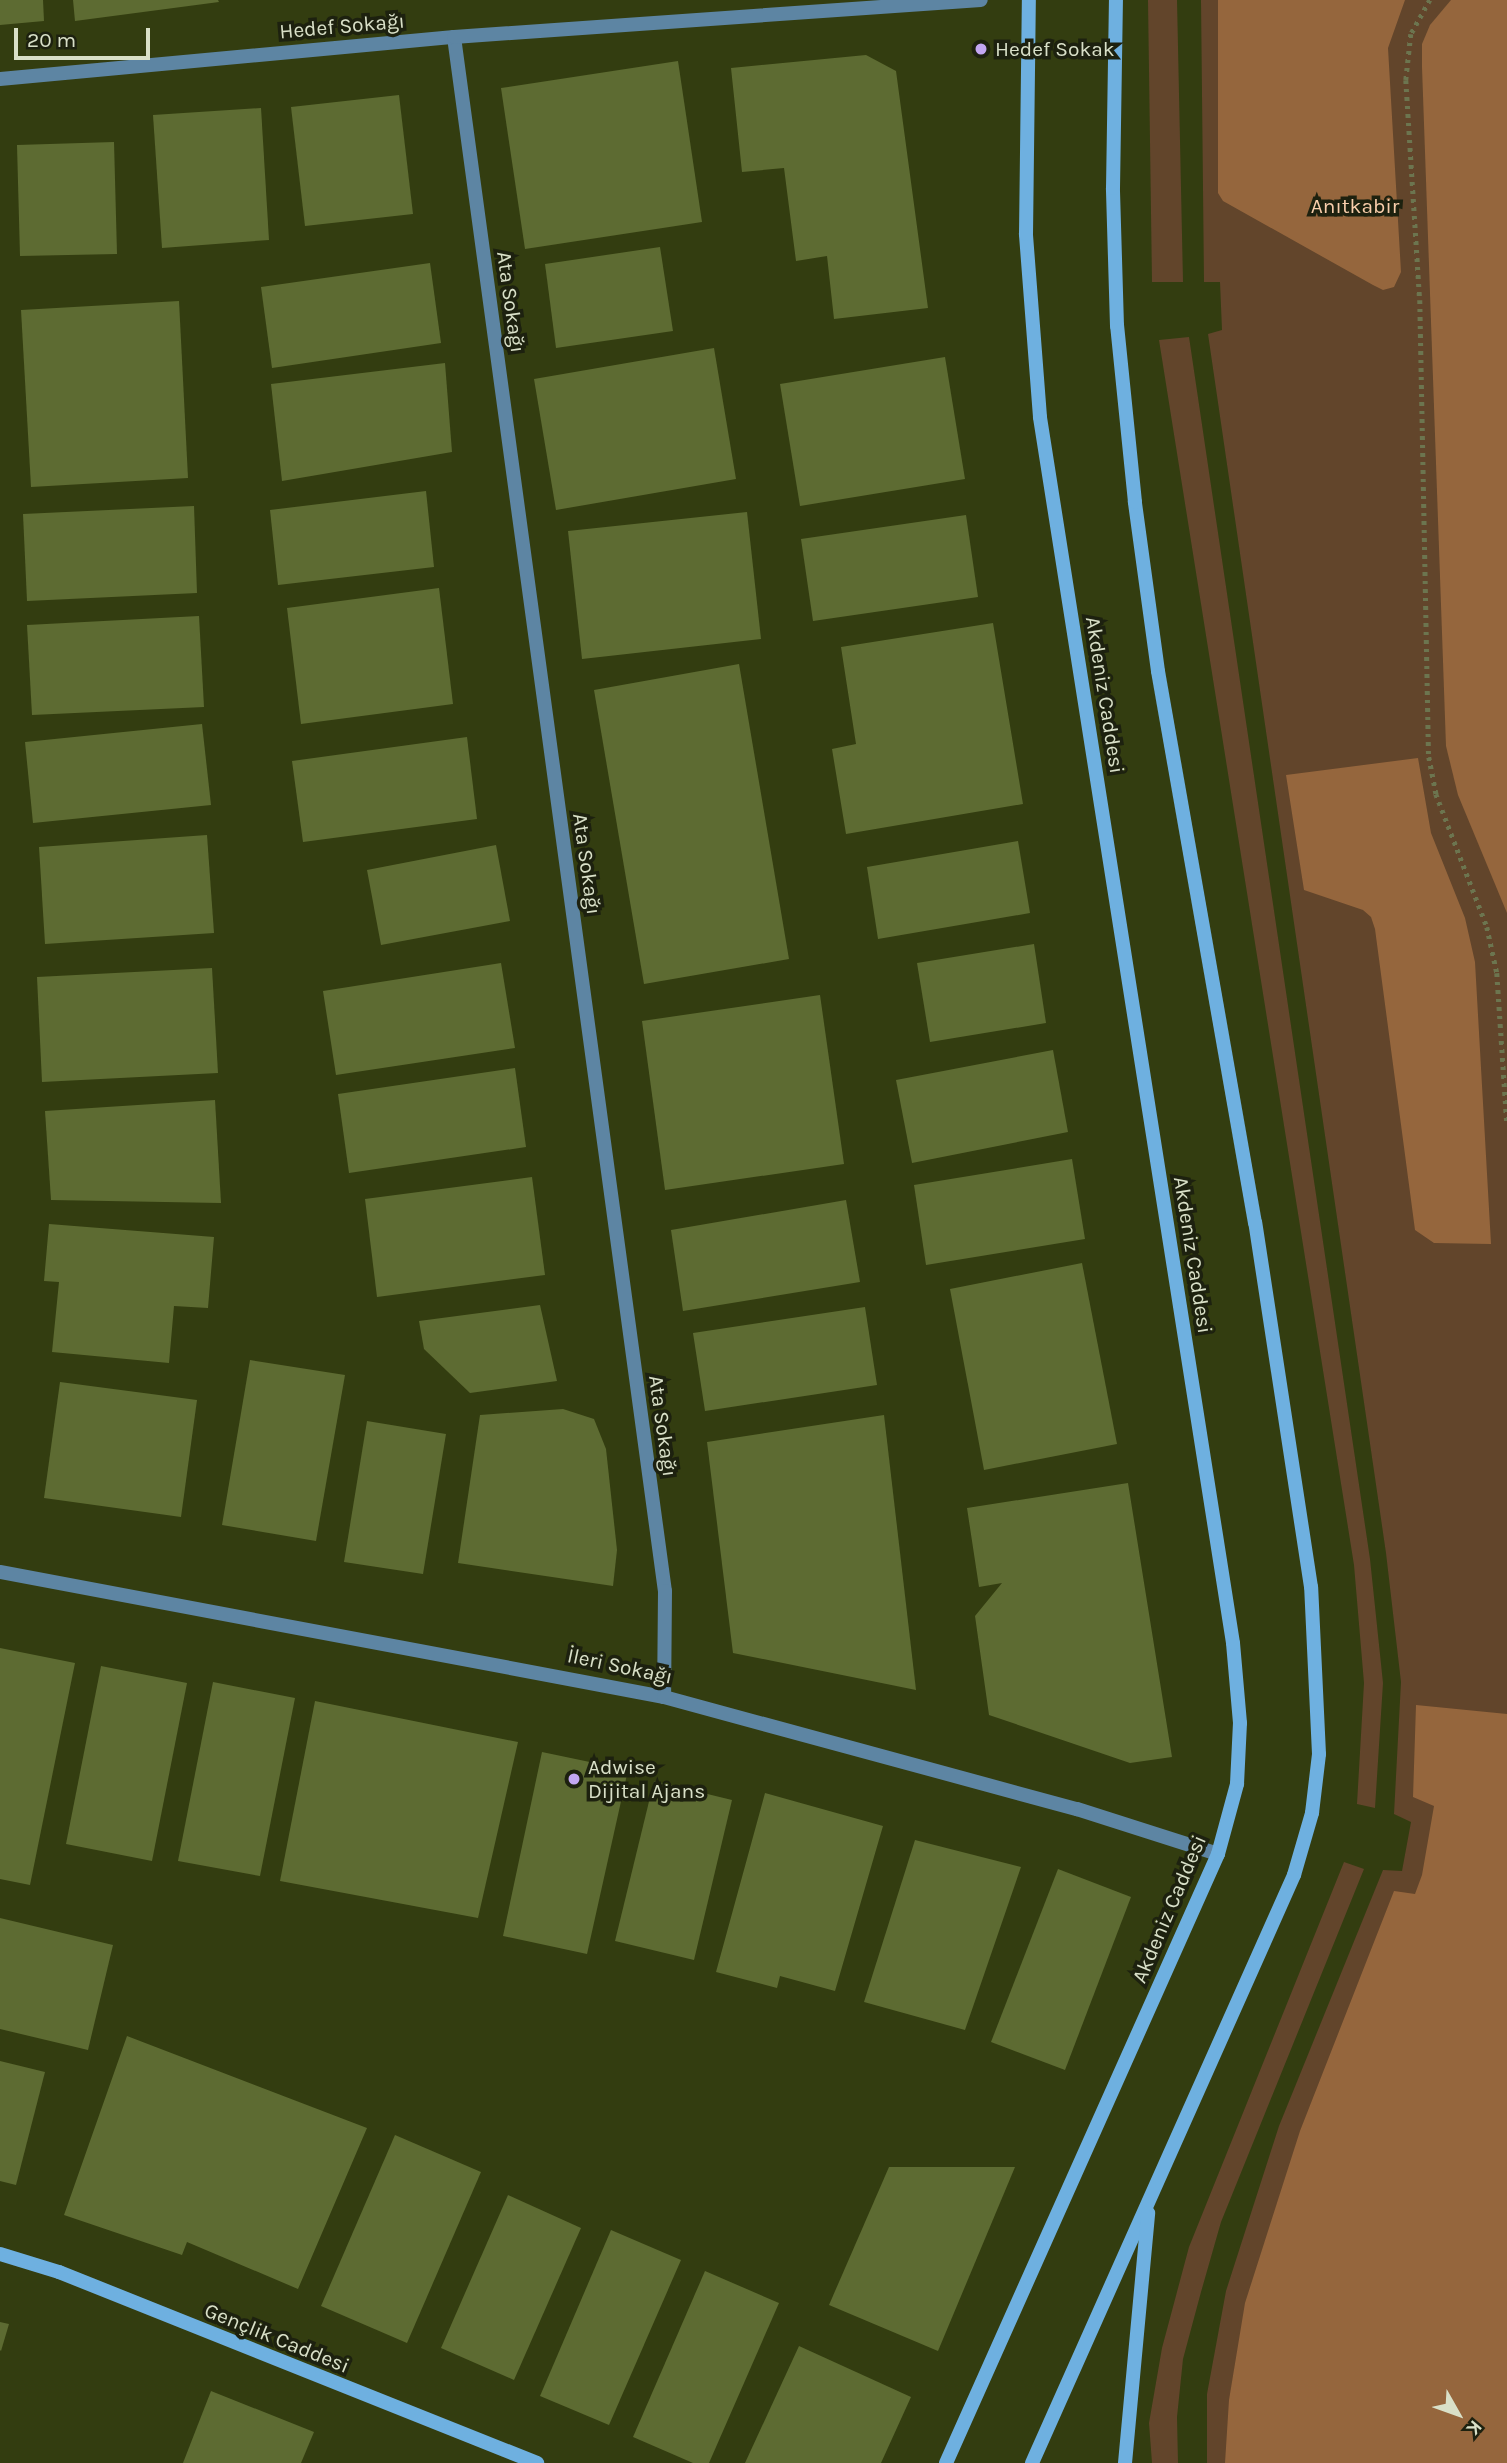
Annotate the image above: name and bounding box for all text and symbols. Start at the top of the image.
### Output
street label: Hedef Sokağı [278,8,406,44]
scale bar [18,14,154,58]
text: 20 m [27,28,76,52]
place label: Hedef Sokak [995,36,1115,62]
marker: Hedef Sokak [973,41,989,57]
park label: Anıtkabir [1311,193,1399,219]
street label: Ata Sokağı [491,250,531,354]
street label: Akdeniz Caddesi [1080,615,1130,775]
street label: Ata Sokağı [567,812,607,916]
street label: Akdeniz Caddesi [1168,1175,1218,1335]
street label: Ata Sokağı [643,1374,683,1478]
street label: İleri Sokağı [565,1643,675,1689]
place label: Adwise Dijital Ajans [588,1754,705,1804]
marker: Adwise Dijital Ajans [566,1771,582,1787]
street label: Akdeniz Caddesi [1126,1831,1212,1987]
street label: Gençlik Caddesi [201,2297,353,2379]
north arrow [1423,2379,1493,2449]
text: K [1462,2416,1487,2439]

